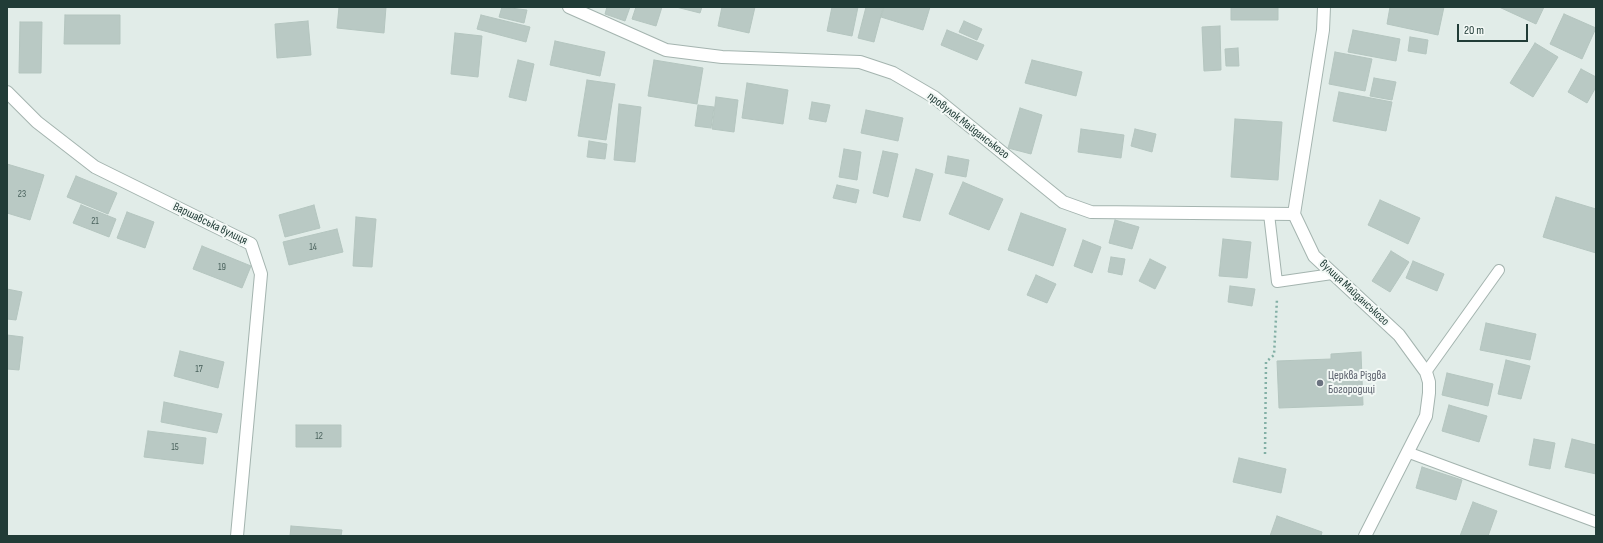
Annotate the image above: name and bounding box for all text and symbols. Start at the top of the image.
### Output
scale bar [1459,16,1530,42]
text: 20 m [1464,23,1484,38]
street label: провулок Майданського [924,90,1012,162]
house number: 23 [18,188,26,200]
street label: Варшавська вулиця [170,200,250,248]
house number: 21 [91,215,99,227]
house number: 14 [309,241,317,253]
street label: вулиця Майданського [1316,257,1392,329]
house number: 19 [218,261,226,273]
house number: 17 [195,363,203,375]
place label: Церква Різдва Богородиці [1328,369,1386,397]
marker: Церква Різдва Богородиці [1315,378,1325,388]
house number: 12 [315,430,323,442]
house number: 15 [171,441,179,453]

